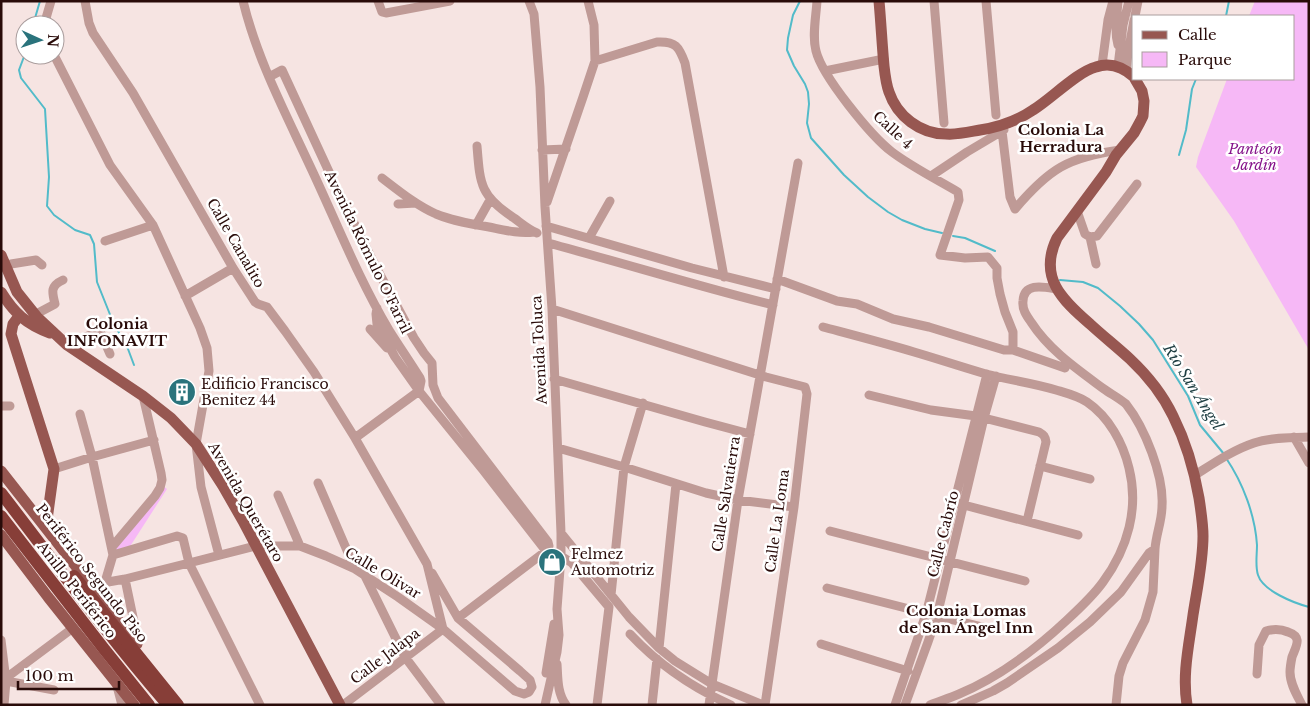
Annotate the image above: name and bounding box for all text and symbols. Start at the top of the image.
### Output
north arrow [15,15,65,65]
legend [1132,15,1295,80]
text: Calle [1178,25,1217,44]
text: N [44,34,62,48]
text: Parque [1178,50,1232,69]
street label: Calle 4 [869,107,917,153]
district label: Colonia La Herradura [1018,120,1105,156]
park label: Panteón Jardín [1227,140,1282,174]
street label: Avenida Rómulo O'Farril [320,167,416,337]
street label: Calle Canalito [203,195,269,291]
street label: Avenida Toluca [527,295,551,406]
district label: Colonia INFONAVIT [67,314,168,350]
water label: Río San Ángel [1159,339,1228,434]
place label: Edificio Francisco Benitez 44 [201,375,329,409]
building icon: Edificio Francisco Benitez 44 [167,377,197,407]
street label: Calle Salvatierra [708,435,744,553]
street label: Avenida Querétaro [204,438,288,565]
street label: Calle La Loma [761,468,793,574]
street label: Calle Cabrío [924,489,962,579]
street label: Periférico Segundo Piso [32,500,152,646]
street label: Anillo Periférico [33,537,120,642]
street label: Calle Olivar [342,543,424,603]
place label: Felmez Automotriz [570,545,654,579]
shop icon: Felmez Automotriz [537,547,567,577]
district label: Colonia Lomas de San Ángel Inn [899,601,1033,637]
street label: Calle Jalapa [347,624,424,688]
scale bar [18,658,119,690]
text: 100 m [25,666,74,685]

